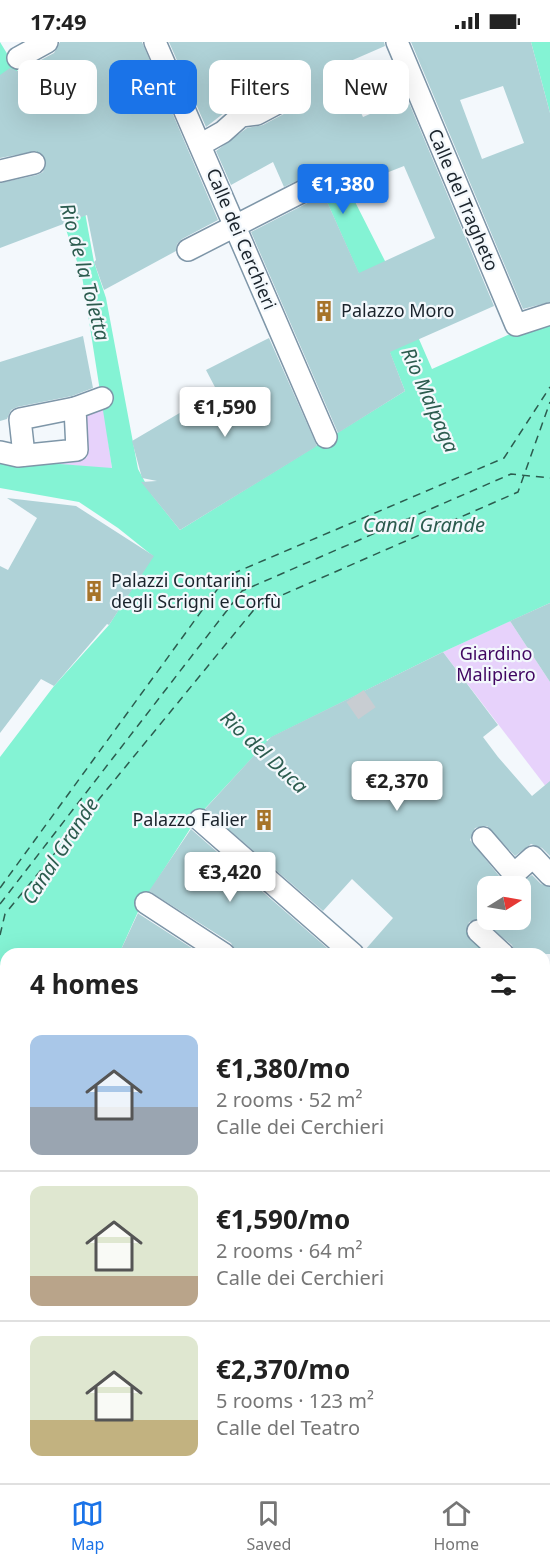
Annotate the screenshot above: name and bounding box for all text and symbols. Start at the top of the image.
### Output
text: 17:49 [30,6,87,36]
chip: Buy [18,60,97,114]
chip: Rent [109,60,197,114]
chip: Filters [209,60,311,114]
chip: New [323,60,409,114]
street label: Calle del Tragheto [423,125,505,274]
street label: Calle dei Cerchieri [201,164,283,313]
pin: €1,380 [294,164,392,215]
text: €1,380 [312,170,374,197]
water label: Rio de la Toletta [54,200,117,344]
place label: Palazzo Moro [341,298,454,322]
building icon: Palazzo Moro [312,299,336,323]
water label: Rio Malpaga [395,343,466,457]
pin: €1,590 [176,387,274,438]
text: €1,590 [194,393,256,420]
water label: Canal Grande [363,511,485,538]
place label: Palazzi Contarini degli Scrigni e Corfù [111,568,281,613]
building icon: Palazzi Contarini degli Scrigni e Corfù [82,579,106,603]
park label: Giardino Malipiero [456,641,536,686]
water label: Rio del Duca [215,704,314,799]
pin: €2,370 [348,761,446,812]
text: €2,370 [366,767,428,794]
water label: Canal Grande [15,792,104,909]
place label: Palazzo Falier [132,807,248,831]
building icon: Palazzo Falier [252,808,276,832]
pin: €3,420 [181,852,279,903]
text: €3,420 [199,858,261,885]
north arrow [477,876,531,930]
map controls [477,876,531,930]
text: 4 homes [30,966,139,1002]
icon: filters [487,968,520,1001]
text: €1,380/mo [216,1050,350,1086]
icon: home [78,1059,150,1131]
text: 2 rooms · 52 m² [216,1086,363,1113]
text: Calle dei Cerchieri [216,1113,384,1140]
text: €1,590/mo [216,1201,350,1237]
icon: home [78,1210,150,1282]
text: 2 rooms · 64 m² [216,1237,363,1264]
text: Calle dei Cerchieri [216,1264,384,1291]
text: €2,370/mo [216,1351,350,1387]
icon: home [78,1360,150,1432]
text: 5 rooms · 123 m² [216,1387,374,1414]
text: Calle del Teatro [216,1414,360,1441]
tab: Map [71,1497,104,1555]
tab: Saved [247,1497,291,1555]
tab: Home [433,1497,479,1555]

